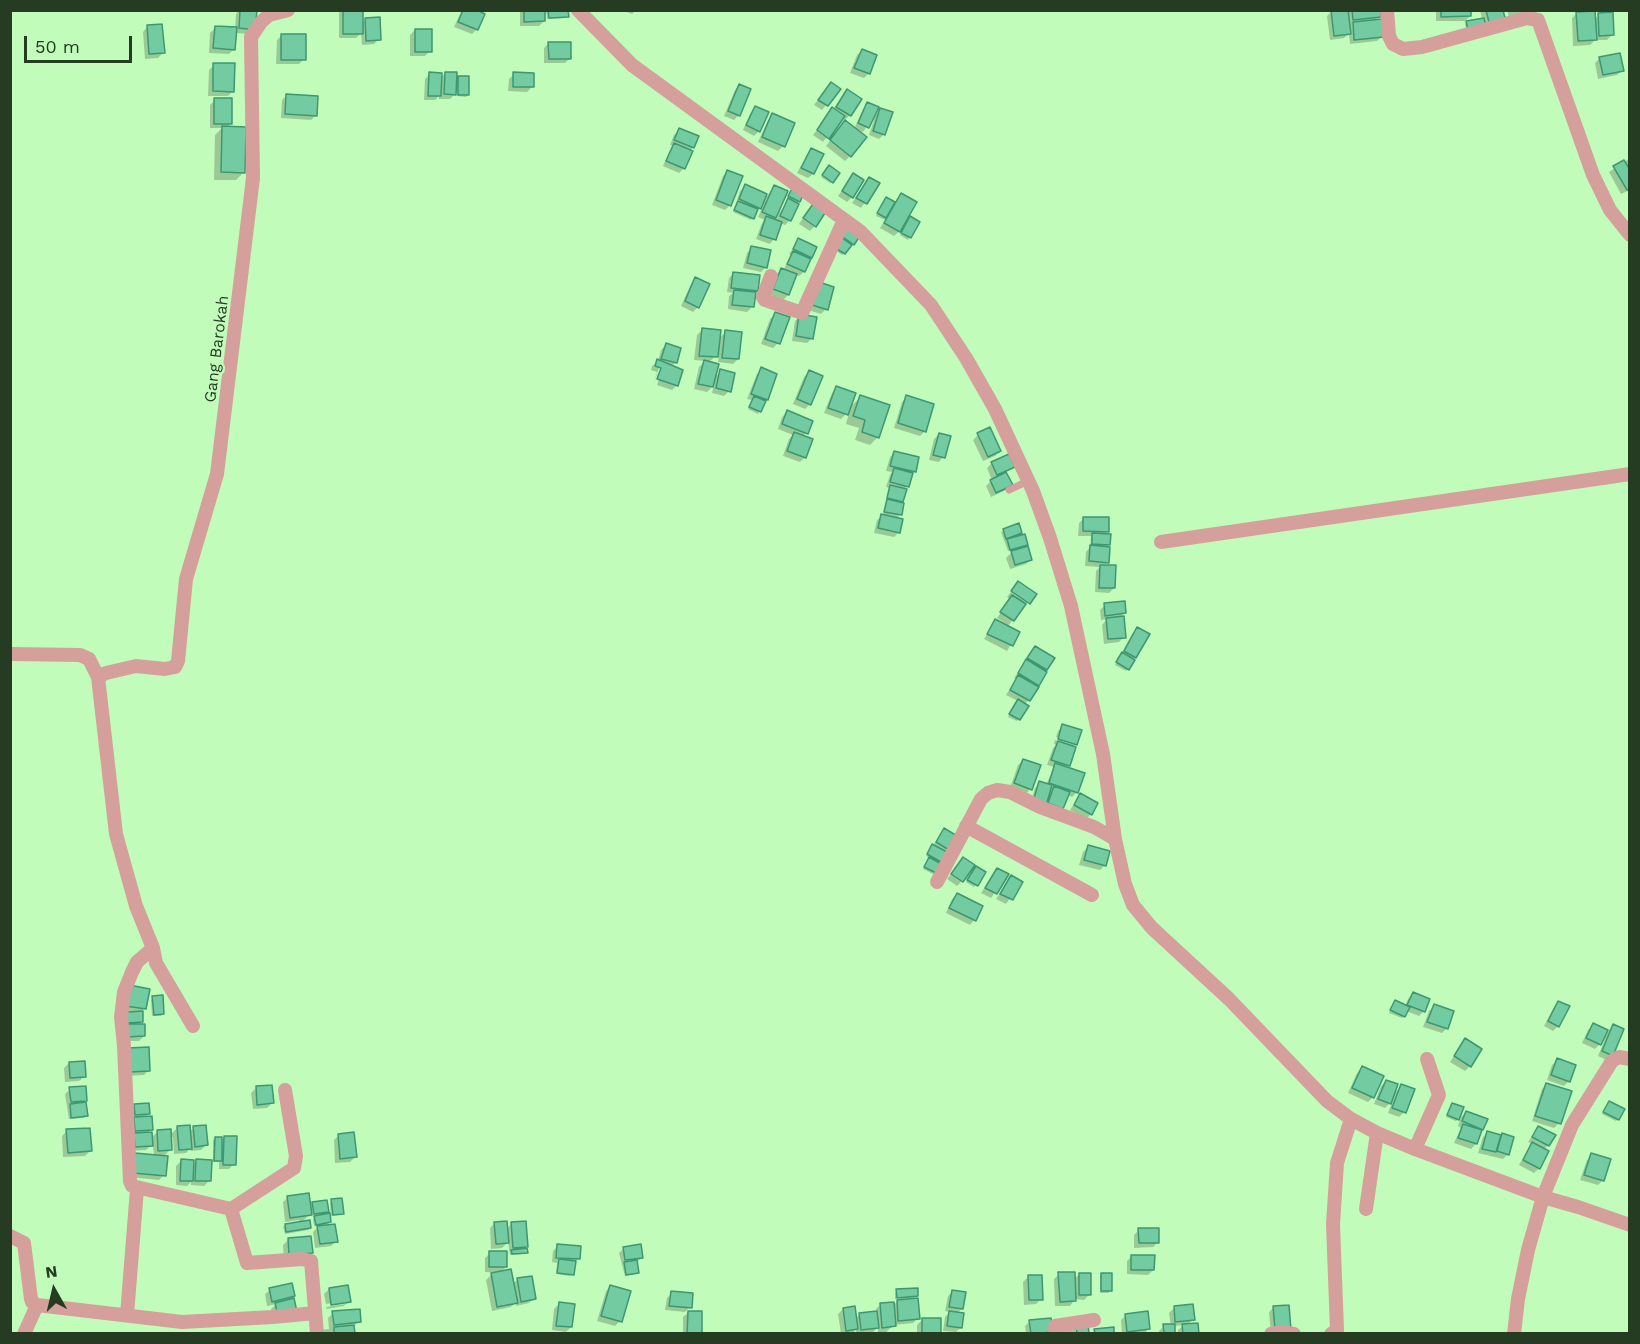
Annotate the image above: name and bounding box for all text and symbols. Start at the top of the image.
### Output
scale bar [27,24,135,62]
text: 50 m [35,36,80,57]
street label: Gang Barokah [201,294,233,404]
north arrow [24,1260,84,1320]
text: N [44,1261,59,1282]

